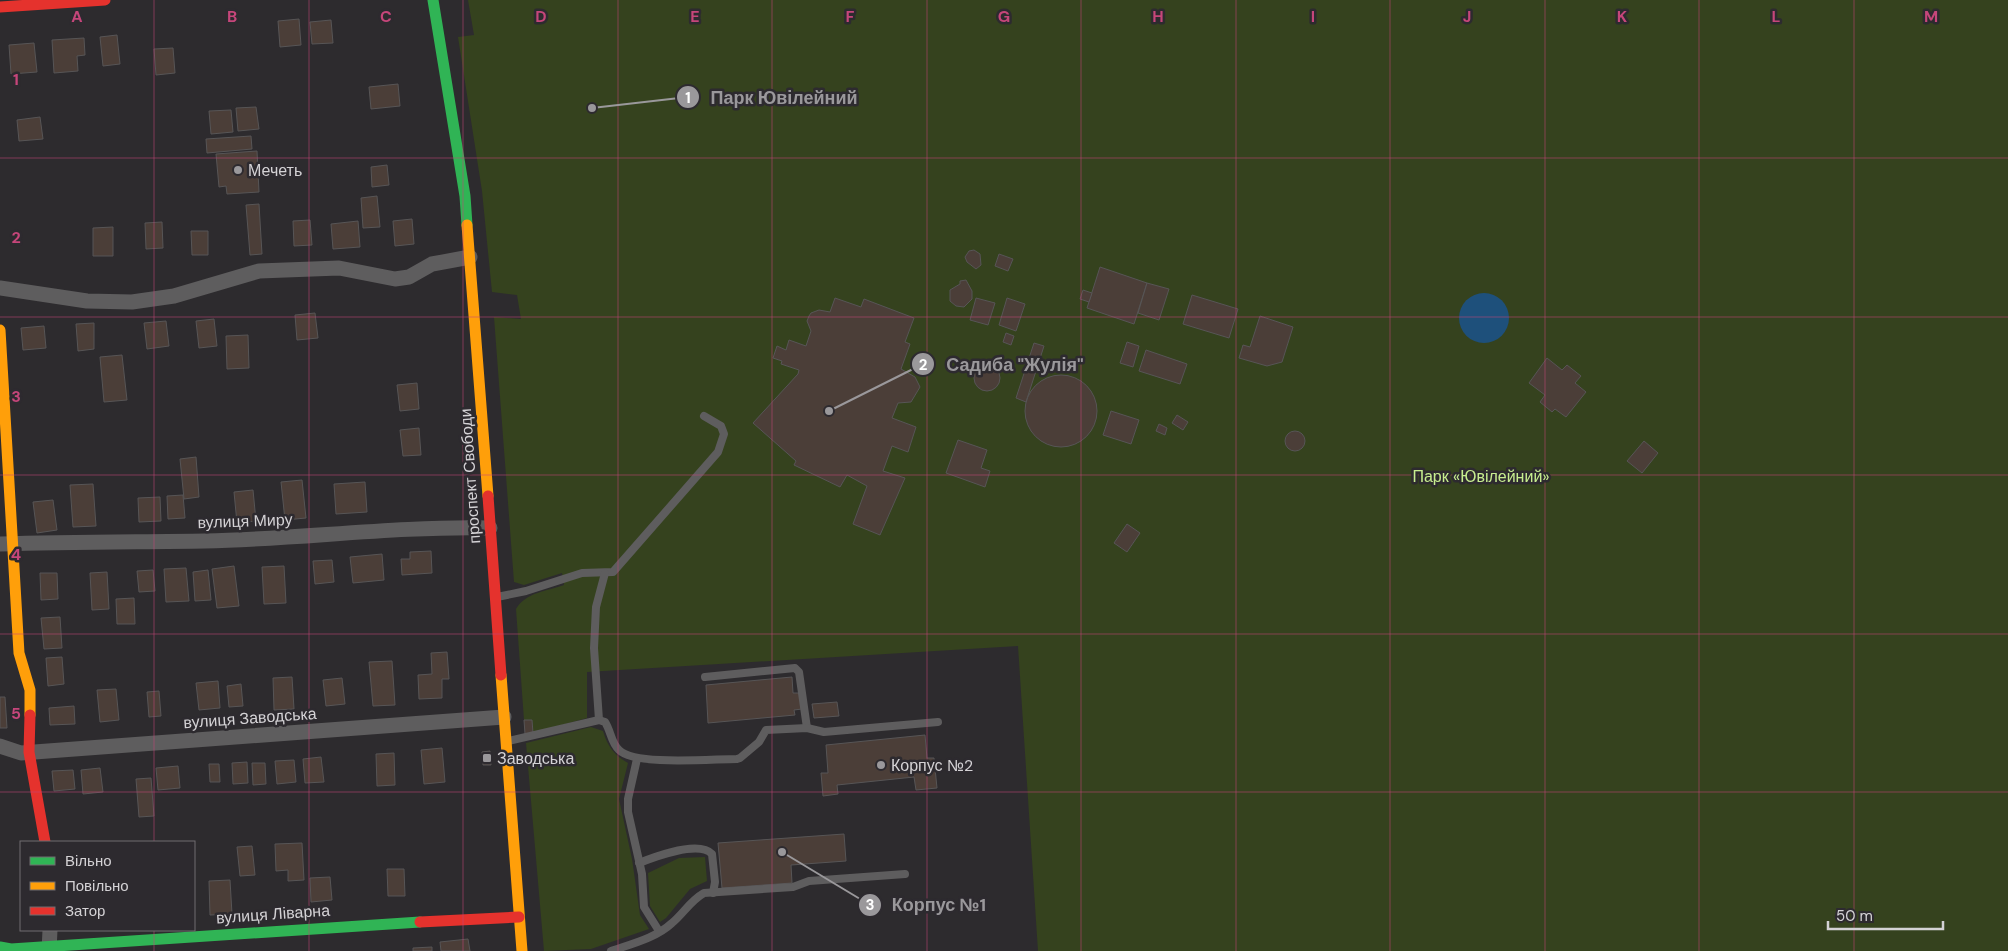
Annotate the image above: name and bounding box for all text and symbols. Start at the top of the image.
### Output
text: A [71,6,83,27]
text: B [227,6,237,27]
text: C [380,6,392,27]
text: D [535,6,547,27]
text: E [690,6,700,27]
text: F [846,6,855,27]
text: G [998,6,1010,27]
text: H [1152,6,1164,27]
text: I [1311,6,1315,27]
text: J [1463,6,1471,27]
text: K [1617,6,1628,27]
text: L [1772,6,1781,27]
text: M [1924,6,1938,27]
text: 1 [13,69,19,90]
callout: Парк Ювілейний [676,81,868,114]
text: Парк Ювілейний [710,86,858,110]
text: 1 [685,88,691,108]
place label: Мечеть [248,160,302,181]
marker: Мечеть [232,164,244,176]
text: 2 [11,227,21,248]
callout: Садиба "Жулія" [911,348,1093,381]
text: Садиба "Жулія" [946,353,1084,377]
text: 2 [919,355,928,375]
text: 3 [11,386,21,407]
street label: проспект Свободи [455,408,485,544]
park label: Парк «Ювілейний» [1412,466,1550,487]
street label: вулиця Миру [197,509,293,533]
text: 4 [11,544,21,565]
text: 5 [11,703,21,724]
street label: вулиця Заводська [183,703,317,733]
place label: Заводська [497,748,574,769]
marker: Заводська [481,752,493,764]
place label: Корпус №2 [891,755,973,776]
marker: Корпус №2 [875,759,887,771]
legend [20,841,195,931]
text: Вільно [65,851,112,871]
text: Повільно [65,876,129,896]
callout: Корпус №1 [857,888,996,921]
text: Корпус №1 [892,893,986,917]
text: 3 [865,895,875,915]
scale bar [1828,898,1943,930]
street label: вулиця Ліварна [215,900,331,928]
text: Затор [65,901,105,921]
text: 50 m [1836,906,1873,926]

